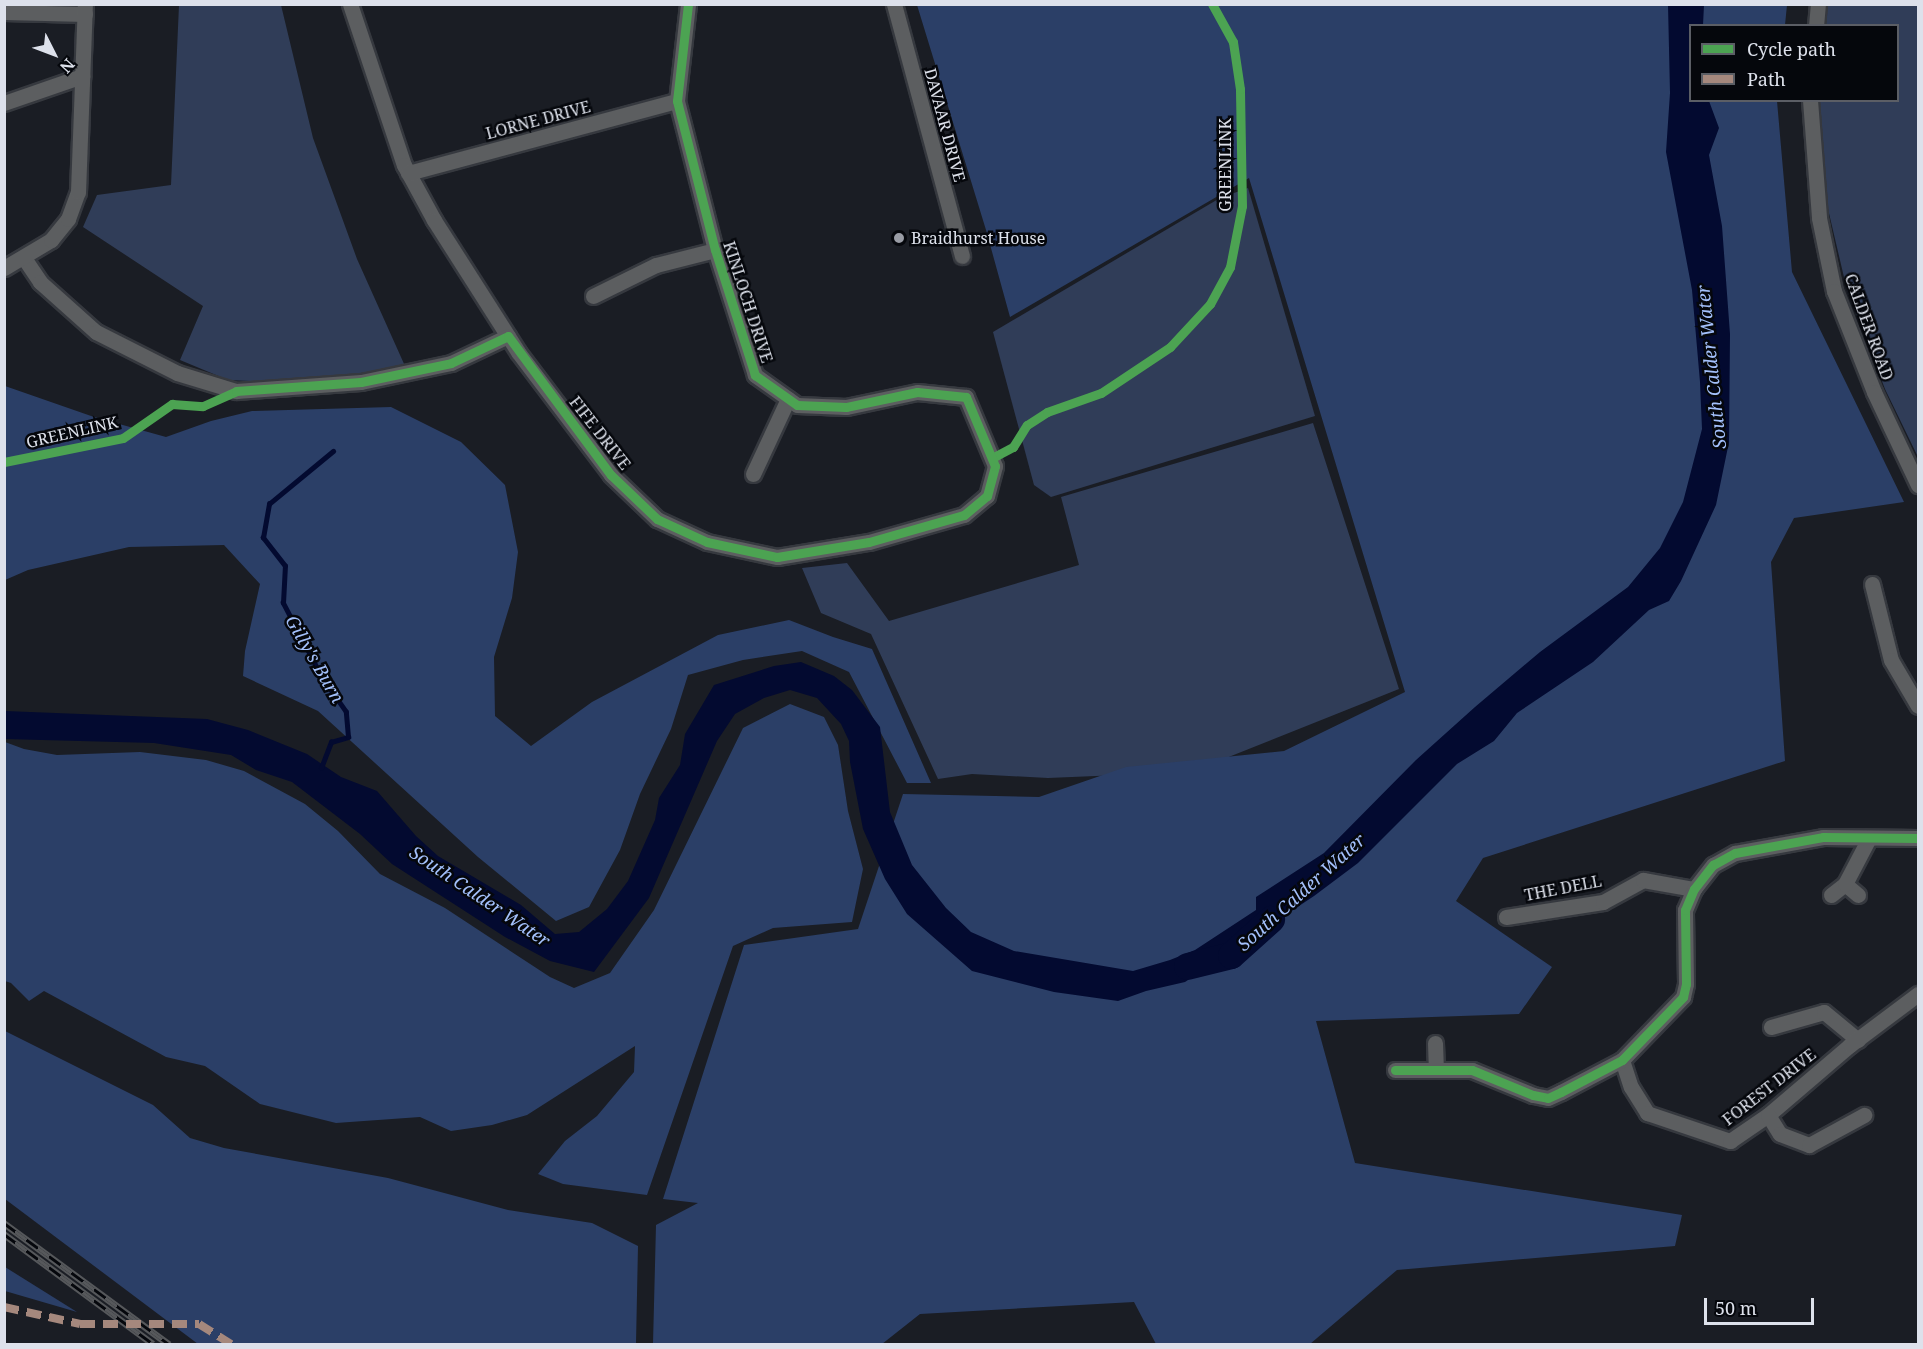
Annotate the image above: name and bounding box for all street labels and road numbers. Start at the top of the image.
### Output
street label: DAVAAR DRIVE [921,66,969,184]
street label: LORNE DRIVE [484,97,592,143]
street label: GREENLINK [1215,118,1235,212]
street label: KINLOCH DRIVE [719,239,777,365]
street label: CALDER ROAD [1841,271,1897,383]
street label: FIFE DRIVE [565,393,635,473]
street label: GREENLINK [24,412,120,452]
street label: THE DELL [1523,871,1603,905]
street label: FOREST DRIVE [1719,1045,1819,1129]

